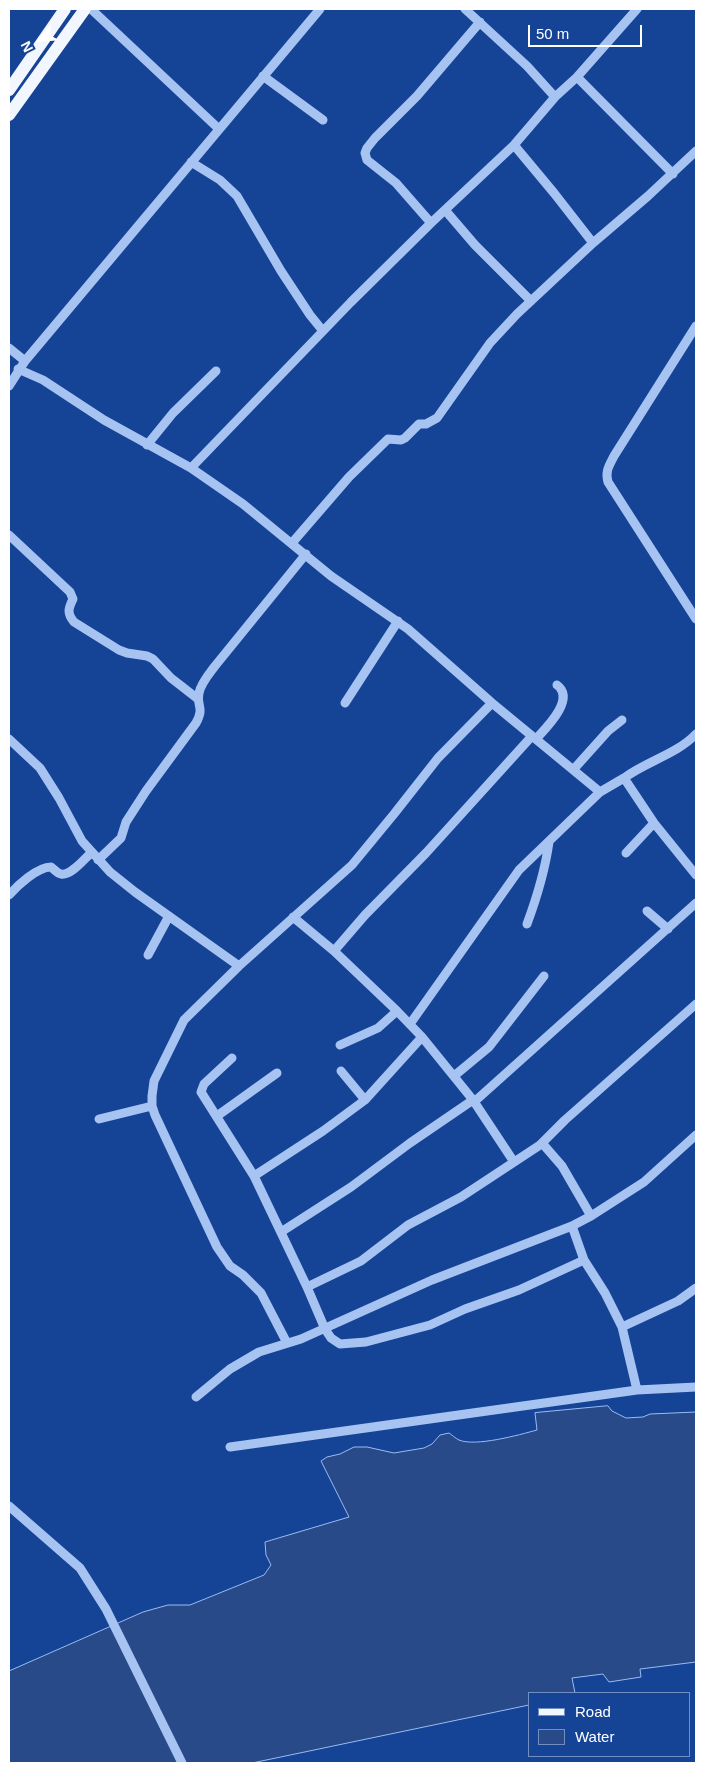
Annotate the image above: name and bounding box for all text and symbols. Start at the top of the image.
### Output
north arrow [15,15,65,65]
scale bar [530,15,644,47]
text: 50 m [536,25,569,42]
text: N [17,39,36,55]
legend [528,1692,690,1757]
text: Road [575,1703,611,1720]
text: Water [575,1728,614,1745]

